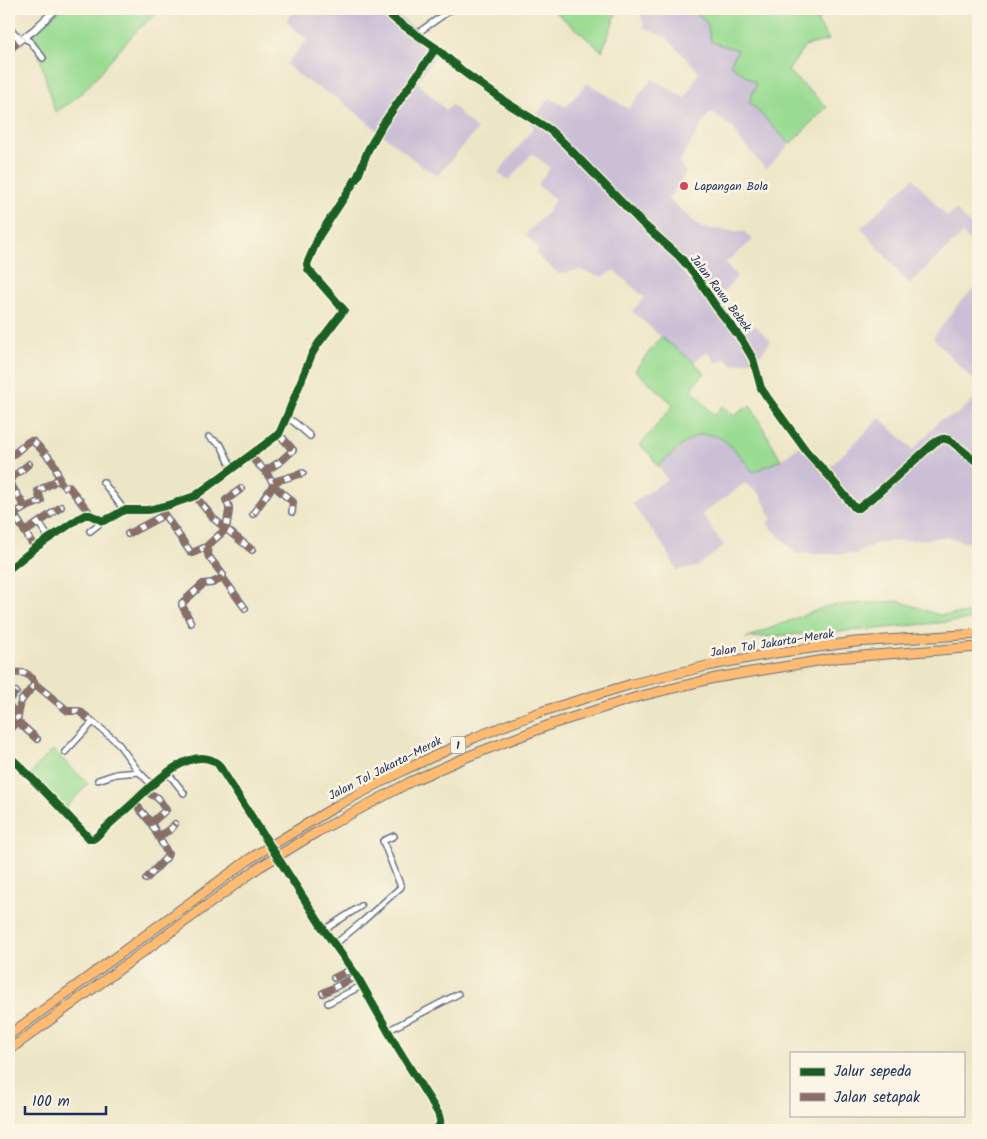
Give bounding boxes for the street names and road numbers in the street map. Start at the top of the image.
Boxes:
street label: Jalan Rawa Bebek [685,251,756,336]
street label: Jalan Tol Jakarta–Merak [709,624,836,663]
street label: Jalan Tol Jakarta–Merak [325,731,445,805]
road number: 1 [450,736,466,754]

